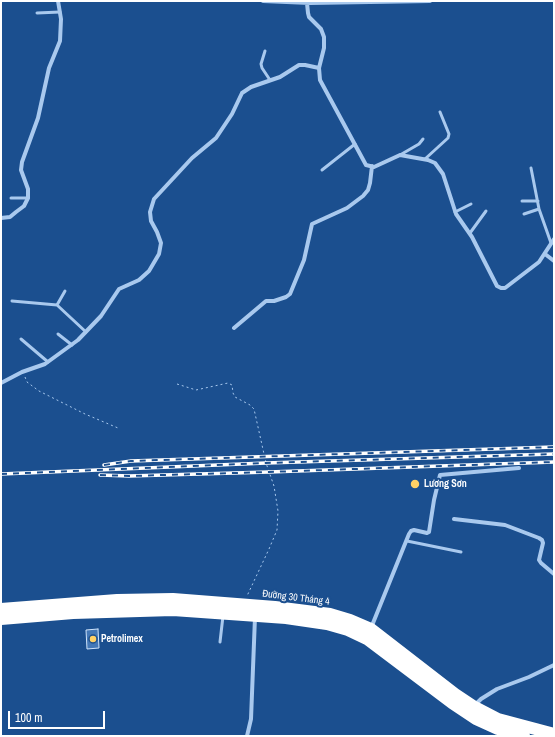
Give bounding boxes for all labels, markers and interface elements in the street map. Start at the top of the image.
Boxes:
marker: Lương Sơn [409,478,421,490]
place label: Lương Sơn [424,478,467,490]
street label: Đường 30 Tháng 4 [262,588,330,608]
place label: Petrolimex [101,633,143,645]
marker: Petrolimex [88,634,98,644]
scale bar [10,703,107,729]
text: 100 m [15,710,42,726]

